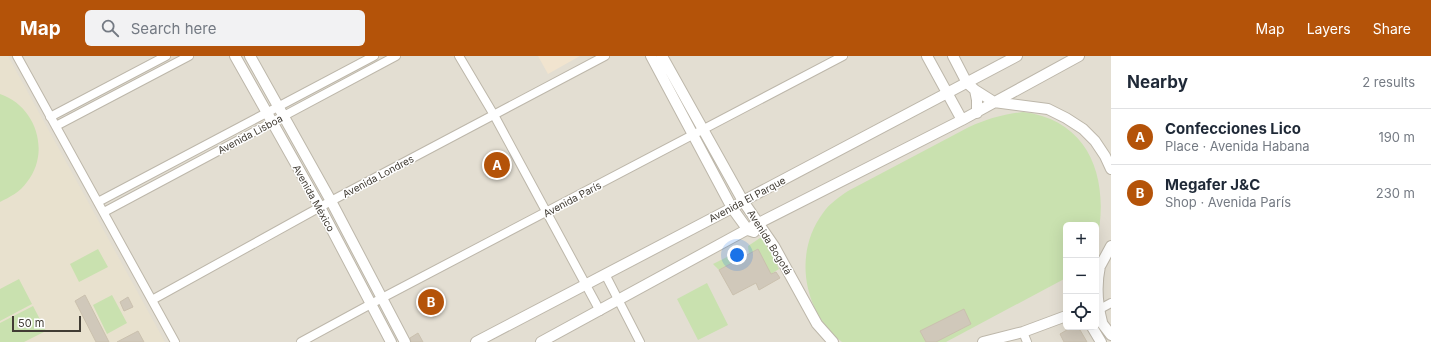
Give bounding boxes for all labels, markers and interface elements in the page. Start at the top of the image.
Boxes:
search box [85,10,365,46]
text: Map [20,17,61,40]
icon: search [99,17,121,39]
text: Search here [131,19,216,38]
text: Map [1256,20,1285,37]
text: Layers [1307,20,1351,37]
text: Share [1373,20,1411,37]
text: Nearby [1127,72,1188,92]
text: 2 results [1362,74,1415,90]
street label: Avenida Lisboa [216,112,284,156]
text: Confecciones Lico [1165,119,1301,138]
text: A [1135,129,1145,145]
text: 190 m [1378,129,1415,145]
text: Place · Avenida Habana [1165,138,1310,154]
pin: A [484,150,510,180]
street label: Avenida Londres [340,152,416,200]
street label: Avenida México [291,162,337,234]
street label: Avenida El Parque [707,174,788,224]
text: Megafer J&C [1165,175,1260,194]
street label: Avenida París [541,179,603,219]
text: B [1136,185,1144,201]
text: 230 m [1376,185,1415,201]
text: Shop · Avenida París [1165,194,1291,210]
street label: Avenida Bogotá [745,207,795,277]
map controls [1063,222,1099,330]
button: + [1063,222,1099,258]
your location [727,245,747,265]
button: − [1063,258,1099,294]
pin: B [418,287,444,317]
button: locate [1063,294,1099,330]
scale bar [12,314,81,333]
text: 50 m [18,316,44,330]

